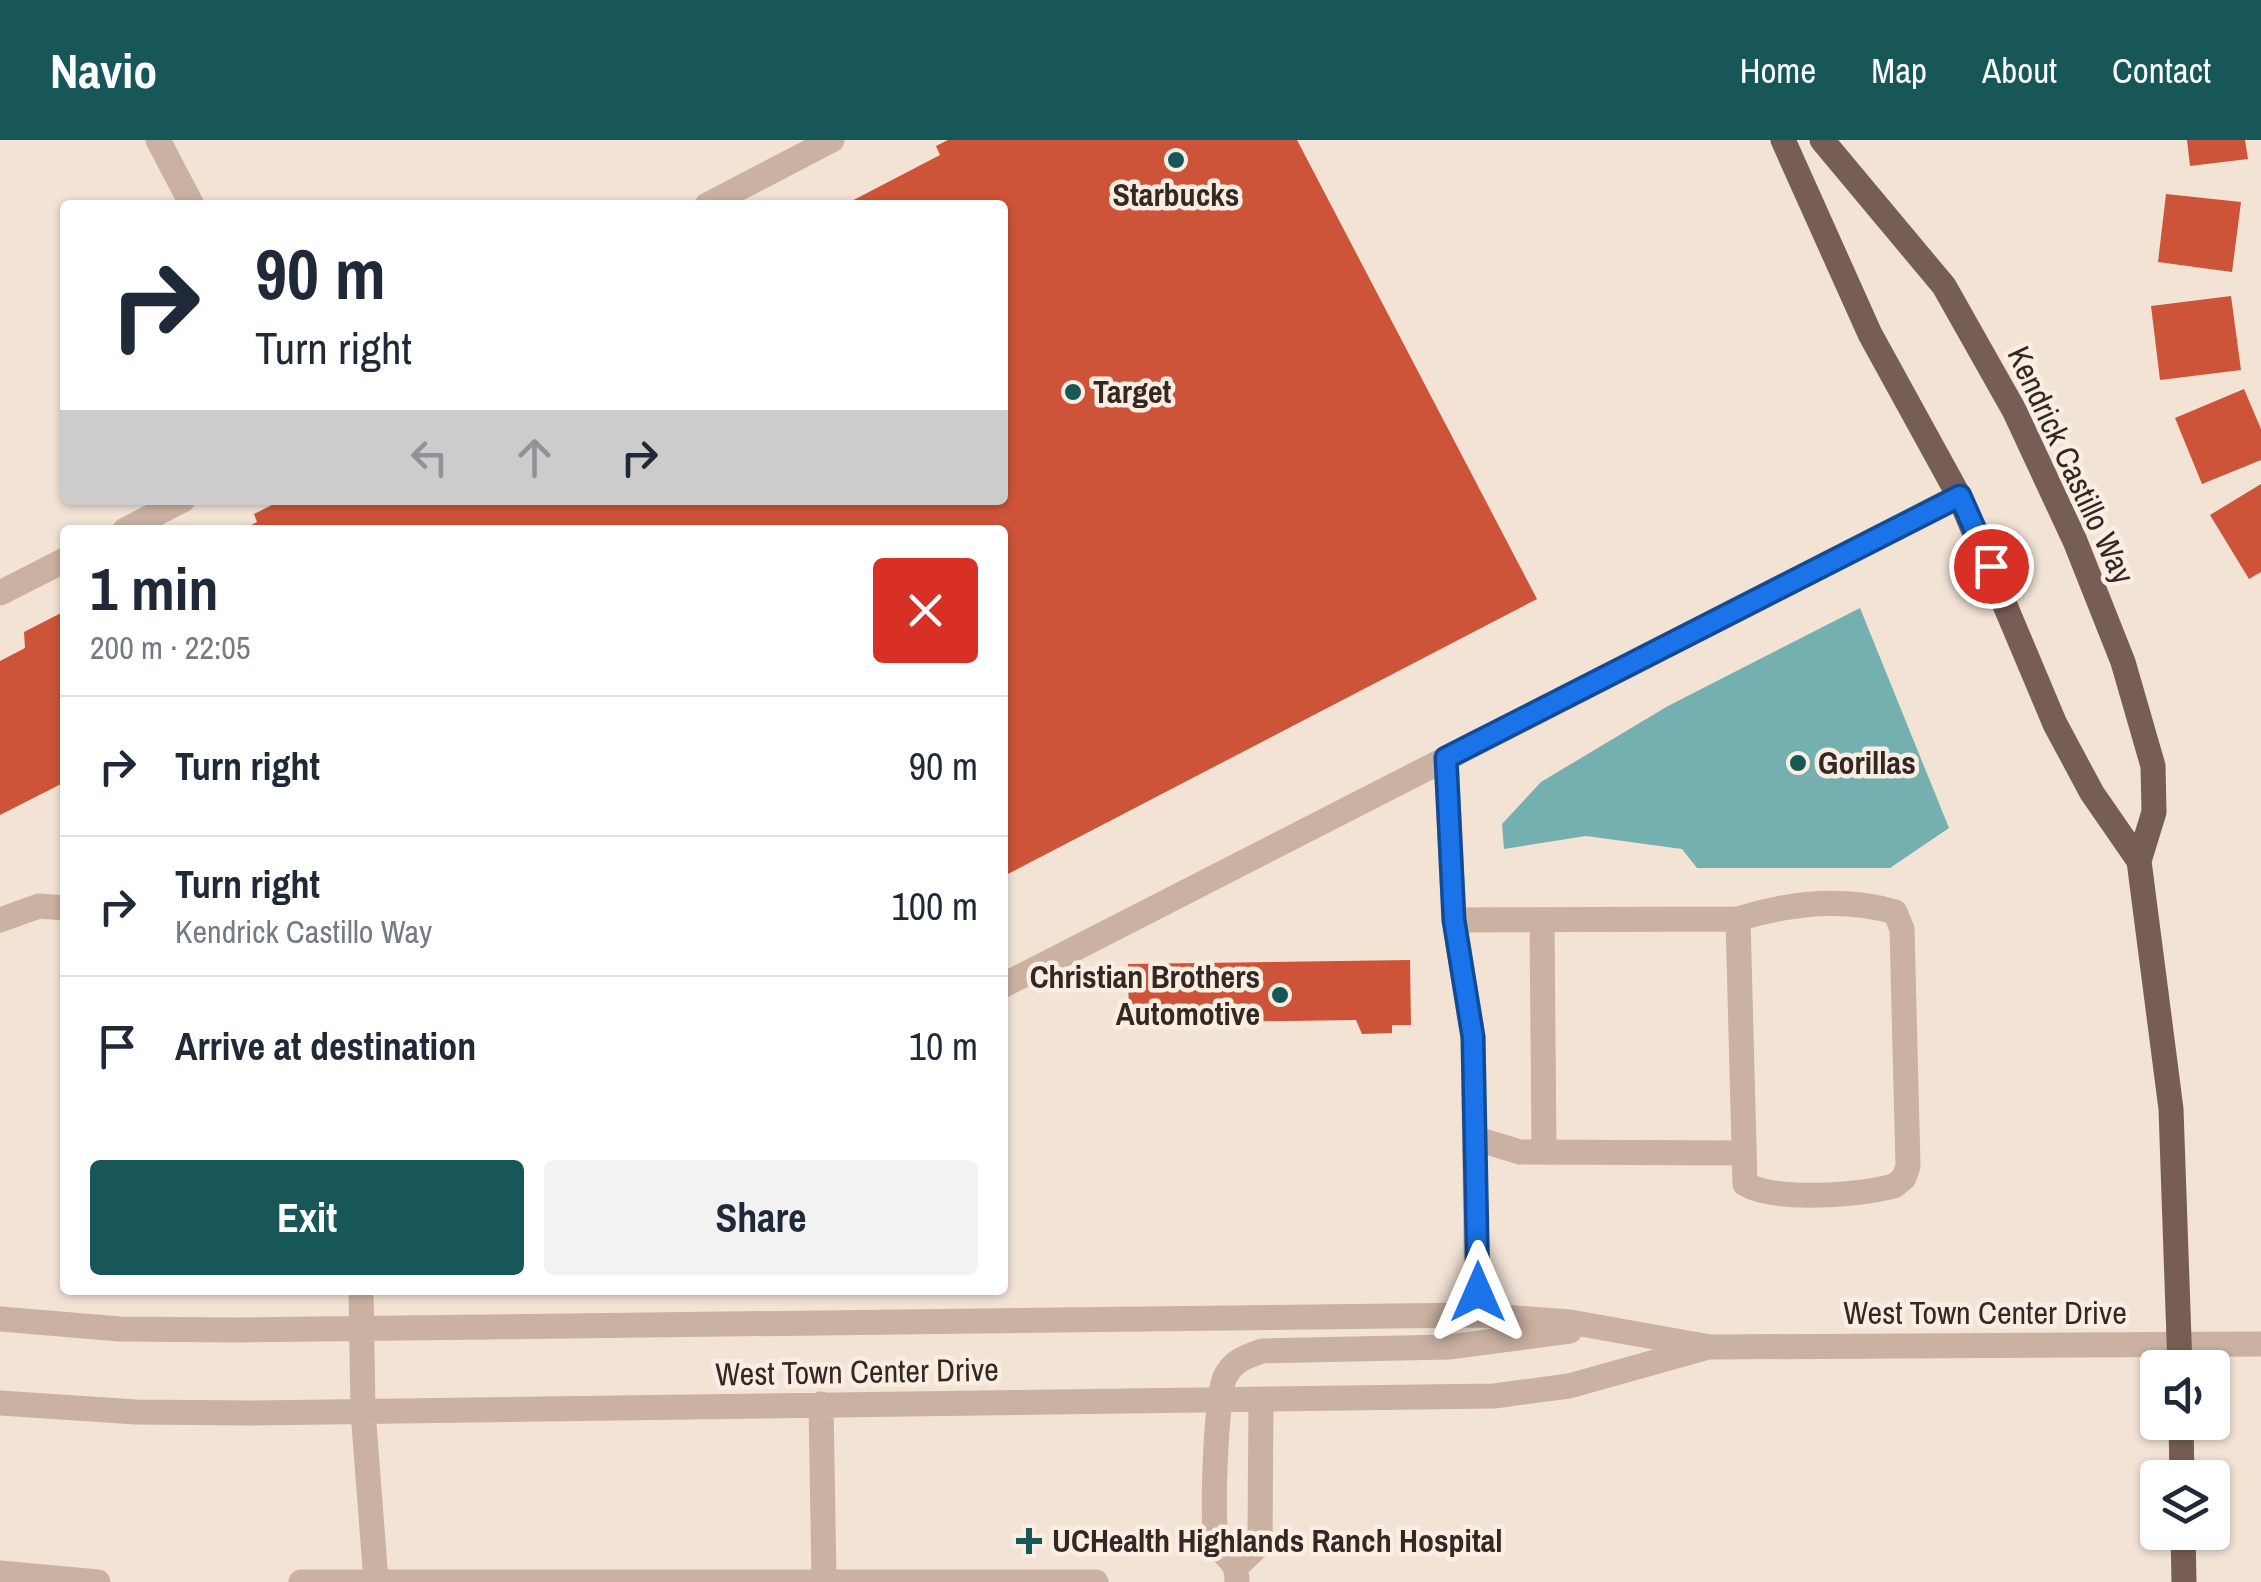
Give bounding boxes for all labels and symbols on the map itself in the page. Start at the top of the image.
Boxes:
marker: Starbucks [1165,149,1187,171]
place label: Starbucks [1113,173,1239,216]
street label: Kendrick Castillo Way [1998,339,2145,590]
place label: Target [1093,370,1172,413]
marker: Target [1062,381,1084,403]
pin [1949,524,2034,609]
place label: Gorillas [1818,741,1916,784]
marker: Gorillas [1787,752,1809,774]
place label: Christian Brothers Automotive [1030,955,1260,1035]
marker: Christian Brothers Automotive [1269,984,1291,1006]
position arrow [1426,1240,1530,1344]
street label: West Town Center Drive [1843,1291,2127,1334]
street label: West Town Center Drive [715,1348,999,1395]
place label: UCHealth Highlands Ranch Hospital [1052,1519,1503,1562]
marker: UCHealth Highlands Ranch Hospital [1016,1528,1042,1554]

